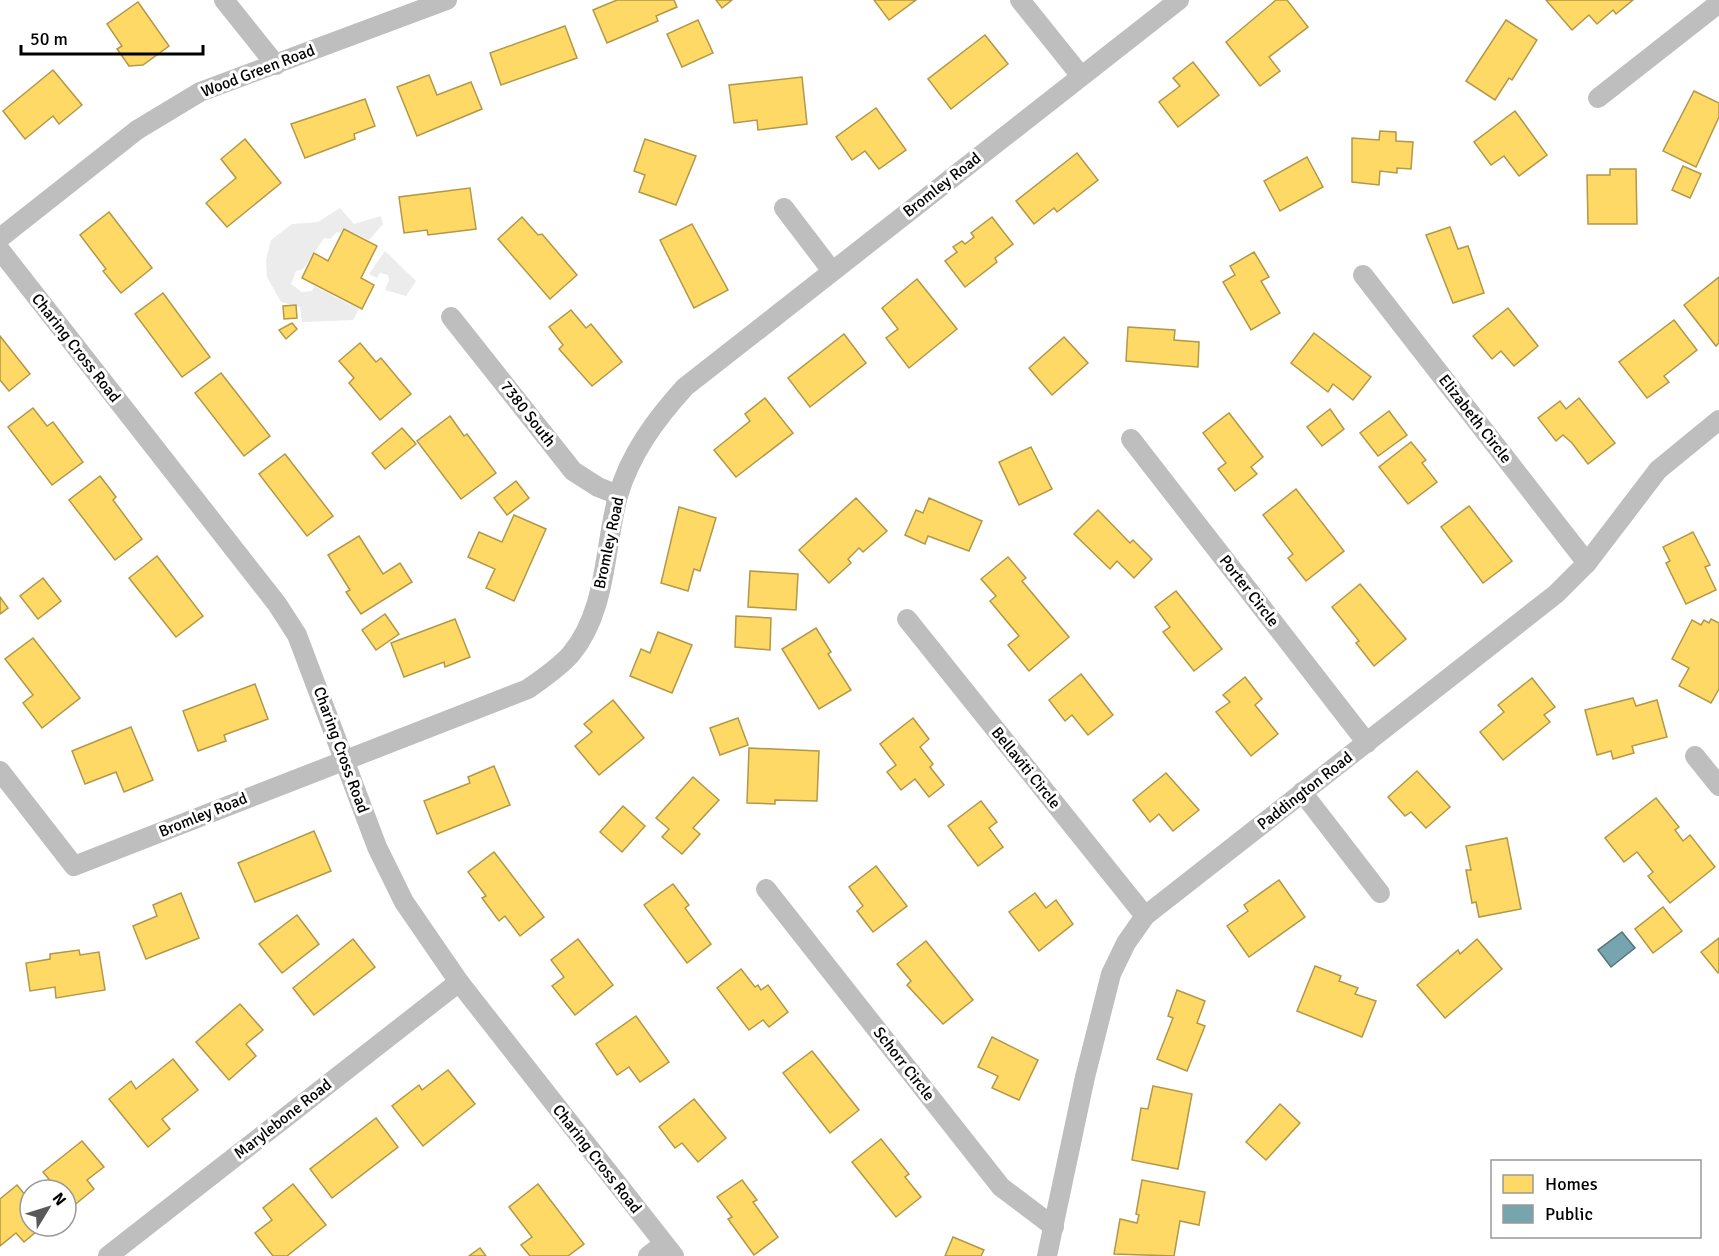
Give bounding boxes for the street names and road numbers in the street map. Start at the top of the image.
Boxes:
street label: Wood Green Road [198,40,318,102]
street label: Bromley Road [899,148,985,222]
street label: Charing Cross Road [27,289,125,407]
street label: Elizabeth Circle [1434,371,1516,467]
street label: 7380 South [496,377,560,451]
street label: Bromley Road [589,495,629,591]
street label: Porter Circle [1215,551,1283,631]
street label: Charing Cross Road [309,684,373,816]
street label: Bellaviti Circle [987,723,1065,813]
street label: Paddington Road [1253,748,1357,834]
street label: Bromley Road [156,788,250,842]
street label: Schorr Circle [869,1023,939,1105]
street label: Marylebone Road [230,1075,336,1163]
street label: Charing Cross Road [548,1100,646,1218]

